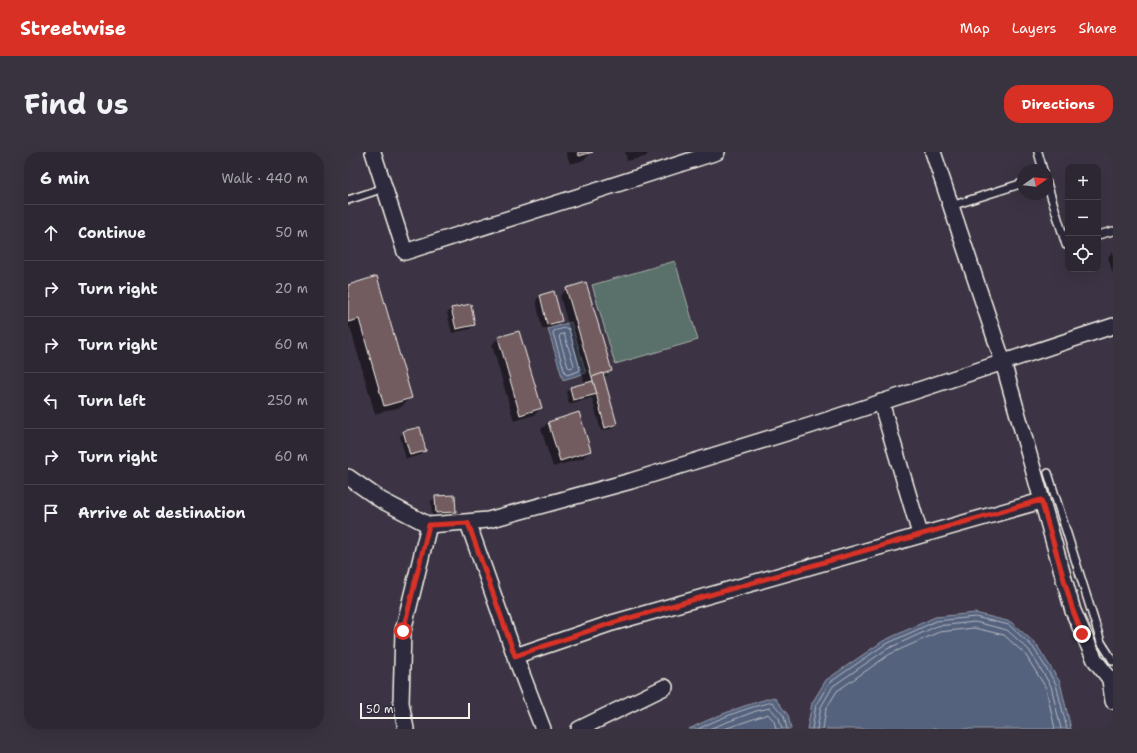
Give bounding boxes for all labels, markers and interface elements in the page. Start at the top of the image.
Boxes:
text: Streetwise [20,16,126,41]
text: Map [960,19,990,37]
text: Layers [1012,19,1056,37]
text: Share [1078,19,1117,37]
text: Find us [24,85,129,123]
button: Directions [1004,85,1113,123]
north arrow [1017,164,1053,200]
map controls [1065,164,1101,272]
button: + [1065,164,1101,200]
text: 6 min [40,167,90,189]
text: Walk · 440 m [222,170,308,187]
button: − [1065,200,1101,236]
icon: ahead [40,222,62,244]
text: Continue [78,223,146,243]
text: 50 m [275,224,308,241]
button: locate [1065,236,1101,272]
icon: right [40,278,62,300]
text: Turn right [78,279,158,299]
text: 20 m [275,280,308,297]
icon: right [40,334,62,356]
text: Turn right [78,335,158,355]
text: 60 m [275,336,308,353]
icon: left [40,390,62,412]
text: Turn left [78,391,146,411]
text: 250 m [267,392,308,409]
icon: right [40,446,62,468]
text: Turn right [78,447,158,467]
text: 60 m [275,448,308,465]
icon: arrive [40,502,62,524]
text: Arrive at destination [78,503,246,523]
route start [394,622,412,640]
route end [1073,625,1091,643]
scale bar [360,701,470,720]
text: 50 m [366,702,394,717]

